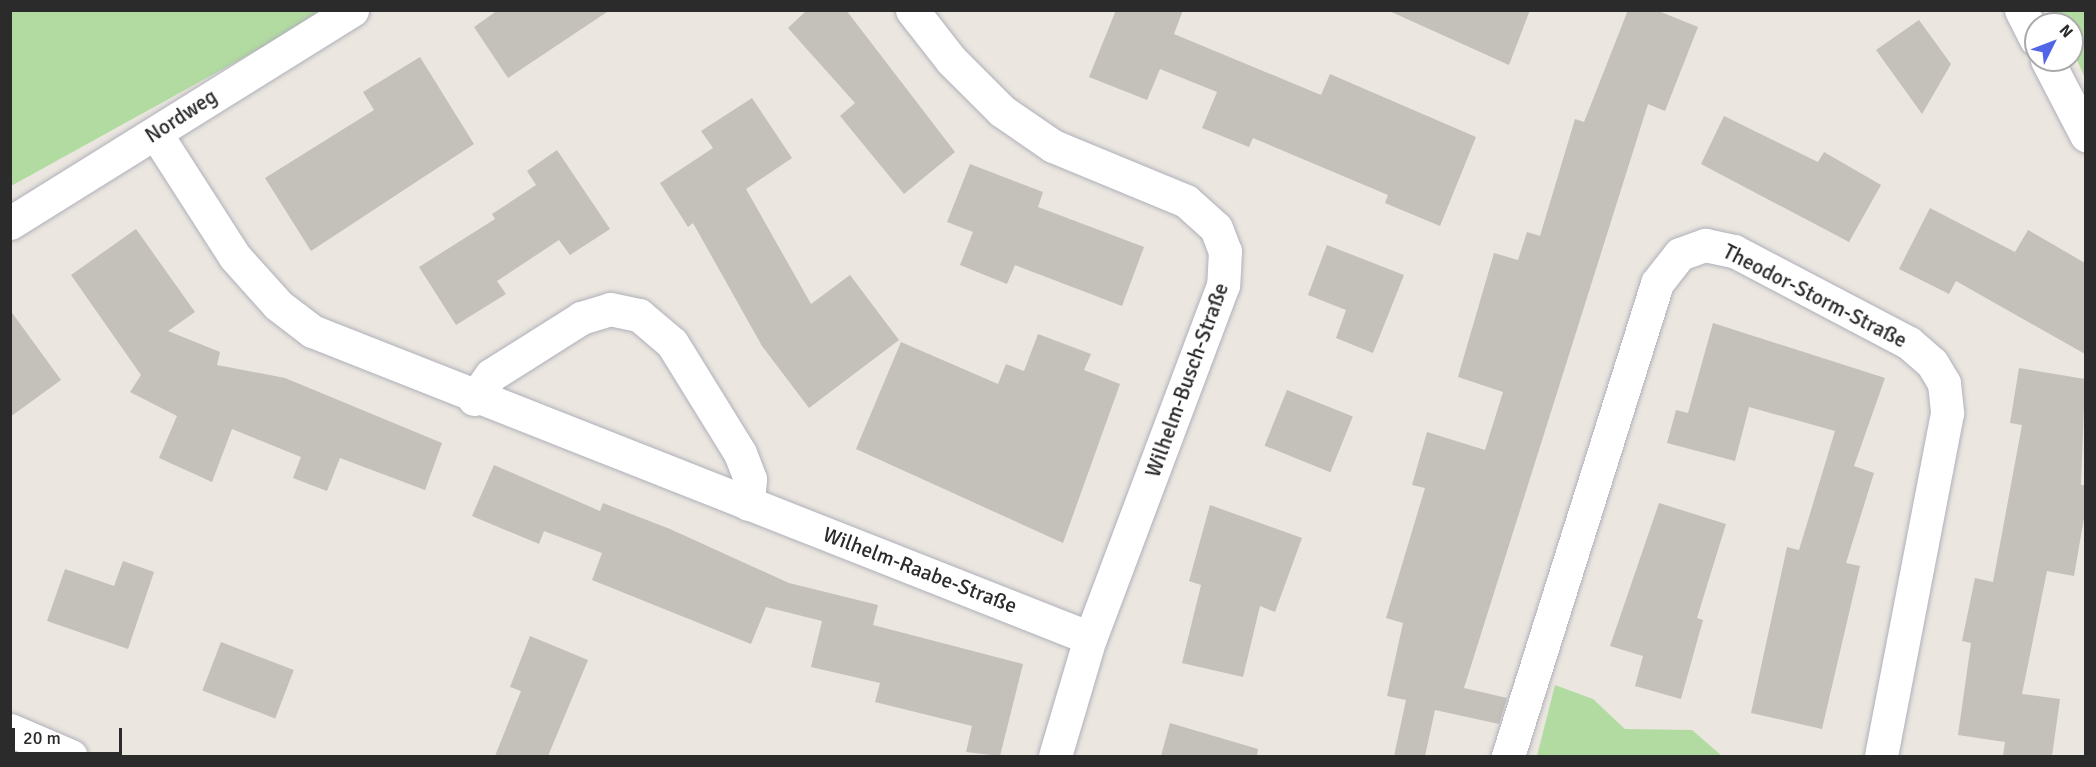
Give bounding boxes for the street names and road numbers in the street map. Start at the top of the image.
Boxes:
street label: Nordweg [140,84,222,148]
street label: Theodor-Storm-Straße [1719,239,1911,353]
street label: Wilhelm-Busch-Straße [1140,279,1234,481]
street label: Wilhelm-Raabe-Straße [820,521,1020,619]

